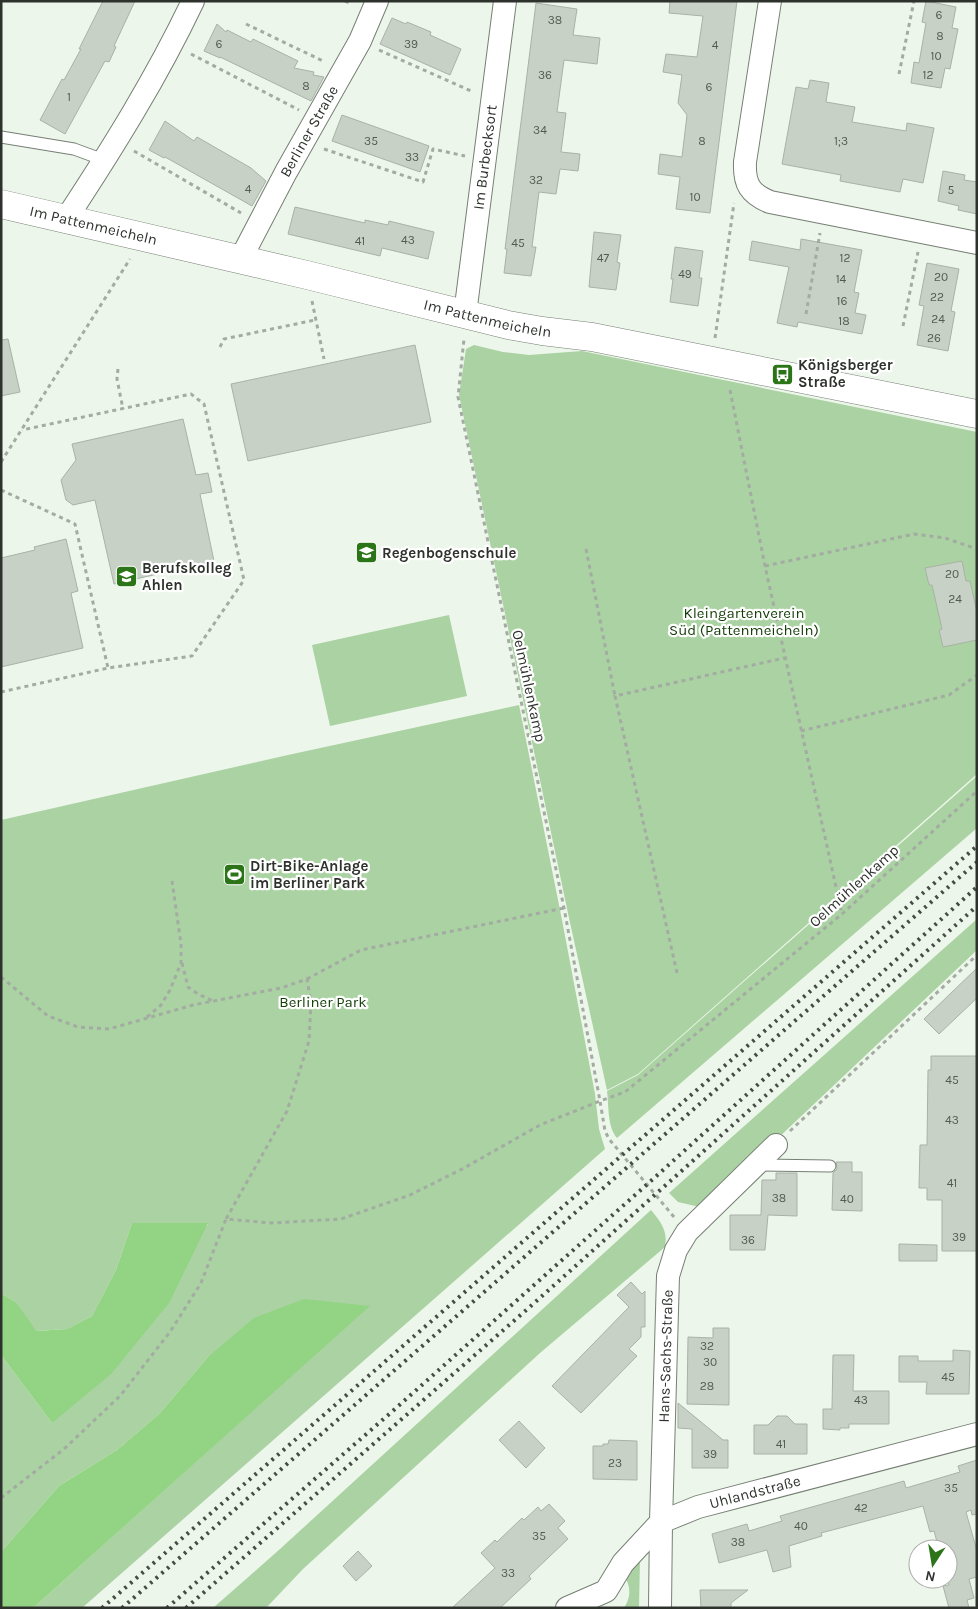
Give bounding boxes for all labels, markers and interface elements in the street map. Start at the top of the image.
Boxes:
house number: 6 [936,8,943,22]
house number: 38 [548,13,562,27]
house number: 8 [936,29,944,43]
house number: 6 [216,37,223,51]
house number: 39 [404,37,418,51]
house number: 4 [712,38,719,52]
house number: 10 [930,49,942,63]
house number: 36 [538,68,552,82]
house number: 12 [923,68,934,82]
house number: 8 [302,79,310,93]
house number: 6 [706,80,713,94]
street label: Berliner Straße [276,82,342,180]
house number: 1 [67,90,71,104]
street label: Im Burbecksort [469,103,501,211]
house number: 34 [533,123,547,137]
house number: 35 [364,134,378,148]
house number: 8 [698,134,706,148]
house number: 1;3 [834,134,848,148]
house number: 33 [405,150,419,164]
house number: 32 [529,173,543,187]
house number: 4 [245,182,252,196]
house number: 5 [948,183,955,197]
house number: 10 [689,190,701,204]
street label: Im Pattenmeicheln [28,202,159,249]
house number: 43 [401,233,415,247]
house number: 41 [355,234,365,248]
house number: 45 [511,236,525,250]
house number: 47 [597,251,610,265]
house number: 12 [840,251,851,265]
house number: 49 [678,267,692,281]
house number: 20 [934,270,948,284]
house number: 14 [836,272,847,286]
house number: 22 [930,290,944,304]
house number: 16 [837,294,848,308]
street label: Im Pattenmeicheln [422,295,552,341]
house number: 24 [931,312,945,326]
house number: 18 [838,314,850,328]
house number: 26 [927,331,941,345]
place label: Königsberger Straße [798,356,893,391]
bus stop icon: Königsberger Straße [770,362,794,386]
school or university icon: Regenbogenschule [354,541,378,565]
place label: Regenbogenschule [382,544,517,562]
place label: Berufskolleg Ahlen [142,559,232,594]
school or university icon: Berufskolleg Ahlen [114,565,138,589]
house number: 20 [945,567,959,581]
house number: 24 [948,592,962,606]
park label: Kleingartenverein Süd (Pattenmeicheln) [669,604,819,639]
street label: Oelmühlenkamp [508,628,550,744]
street label: Oelmühlenkamp [806,841,902,931]
place label: Dirt-Bike-Anlage im Berliner Park [250,857,368,892]
sports icon: Dirt-Bike-Anlage im Berliner Park [222,863,246,887]
park label: Berliner Park [279,993,367,1011]
house number: 45 [945,1073,959,1087]
house number: 43 [945,1113,959,1127]
house number: 41 [947,1176,957,1190]
house number: 38 [772,1191,786,1205]
house number: 40 [840,1192,854,1206]
house number: 39 [952,1230,966,1244]
house number: 36 [741,1233,755,1247]
street label: Hans-Sachs-Straße [655,1289,677,1423]
house number: 32 [700,1339,714,1353]
house number: 30 [703,1355,717,1369]
house number: 45 [941,1370,955,1384]
house number: 28 [700,1379,714,1393]
house number: 43 [854,1393,868,1407]
house number: 41 [776,1437,786,1451]
house number: 39 [703,1447,717,1461]
house number: 23 [608,1456,622,1470]
street label: Uhlandstraße [707,1472,802,1513]
house number: 35 [944,1481,958,1495]
house number: 42 [854,1501,868,1515]
house number: 40 [794,1519,808,1533]
house number: 35 [532,1529,546,1543]
house number: 38 [731,1535,745,1549]
north arrow [908,1539,958,1589]
house number: 33 [501,1566,515,1580]
text: N [924,1567,937,1586]

